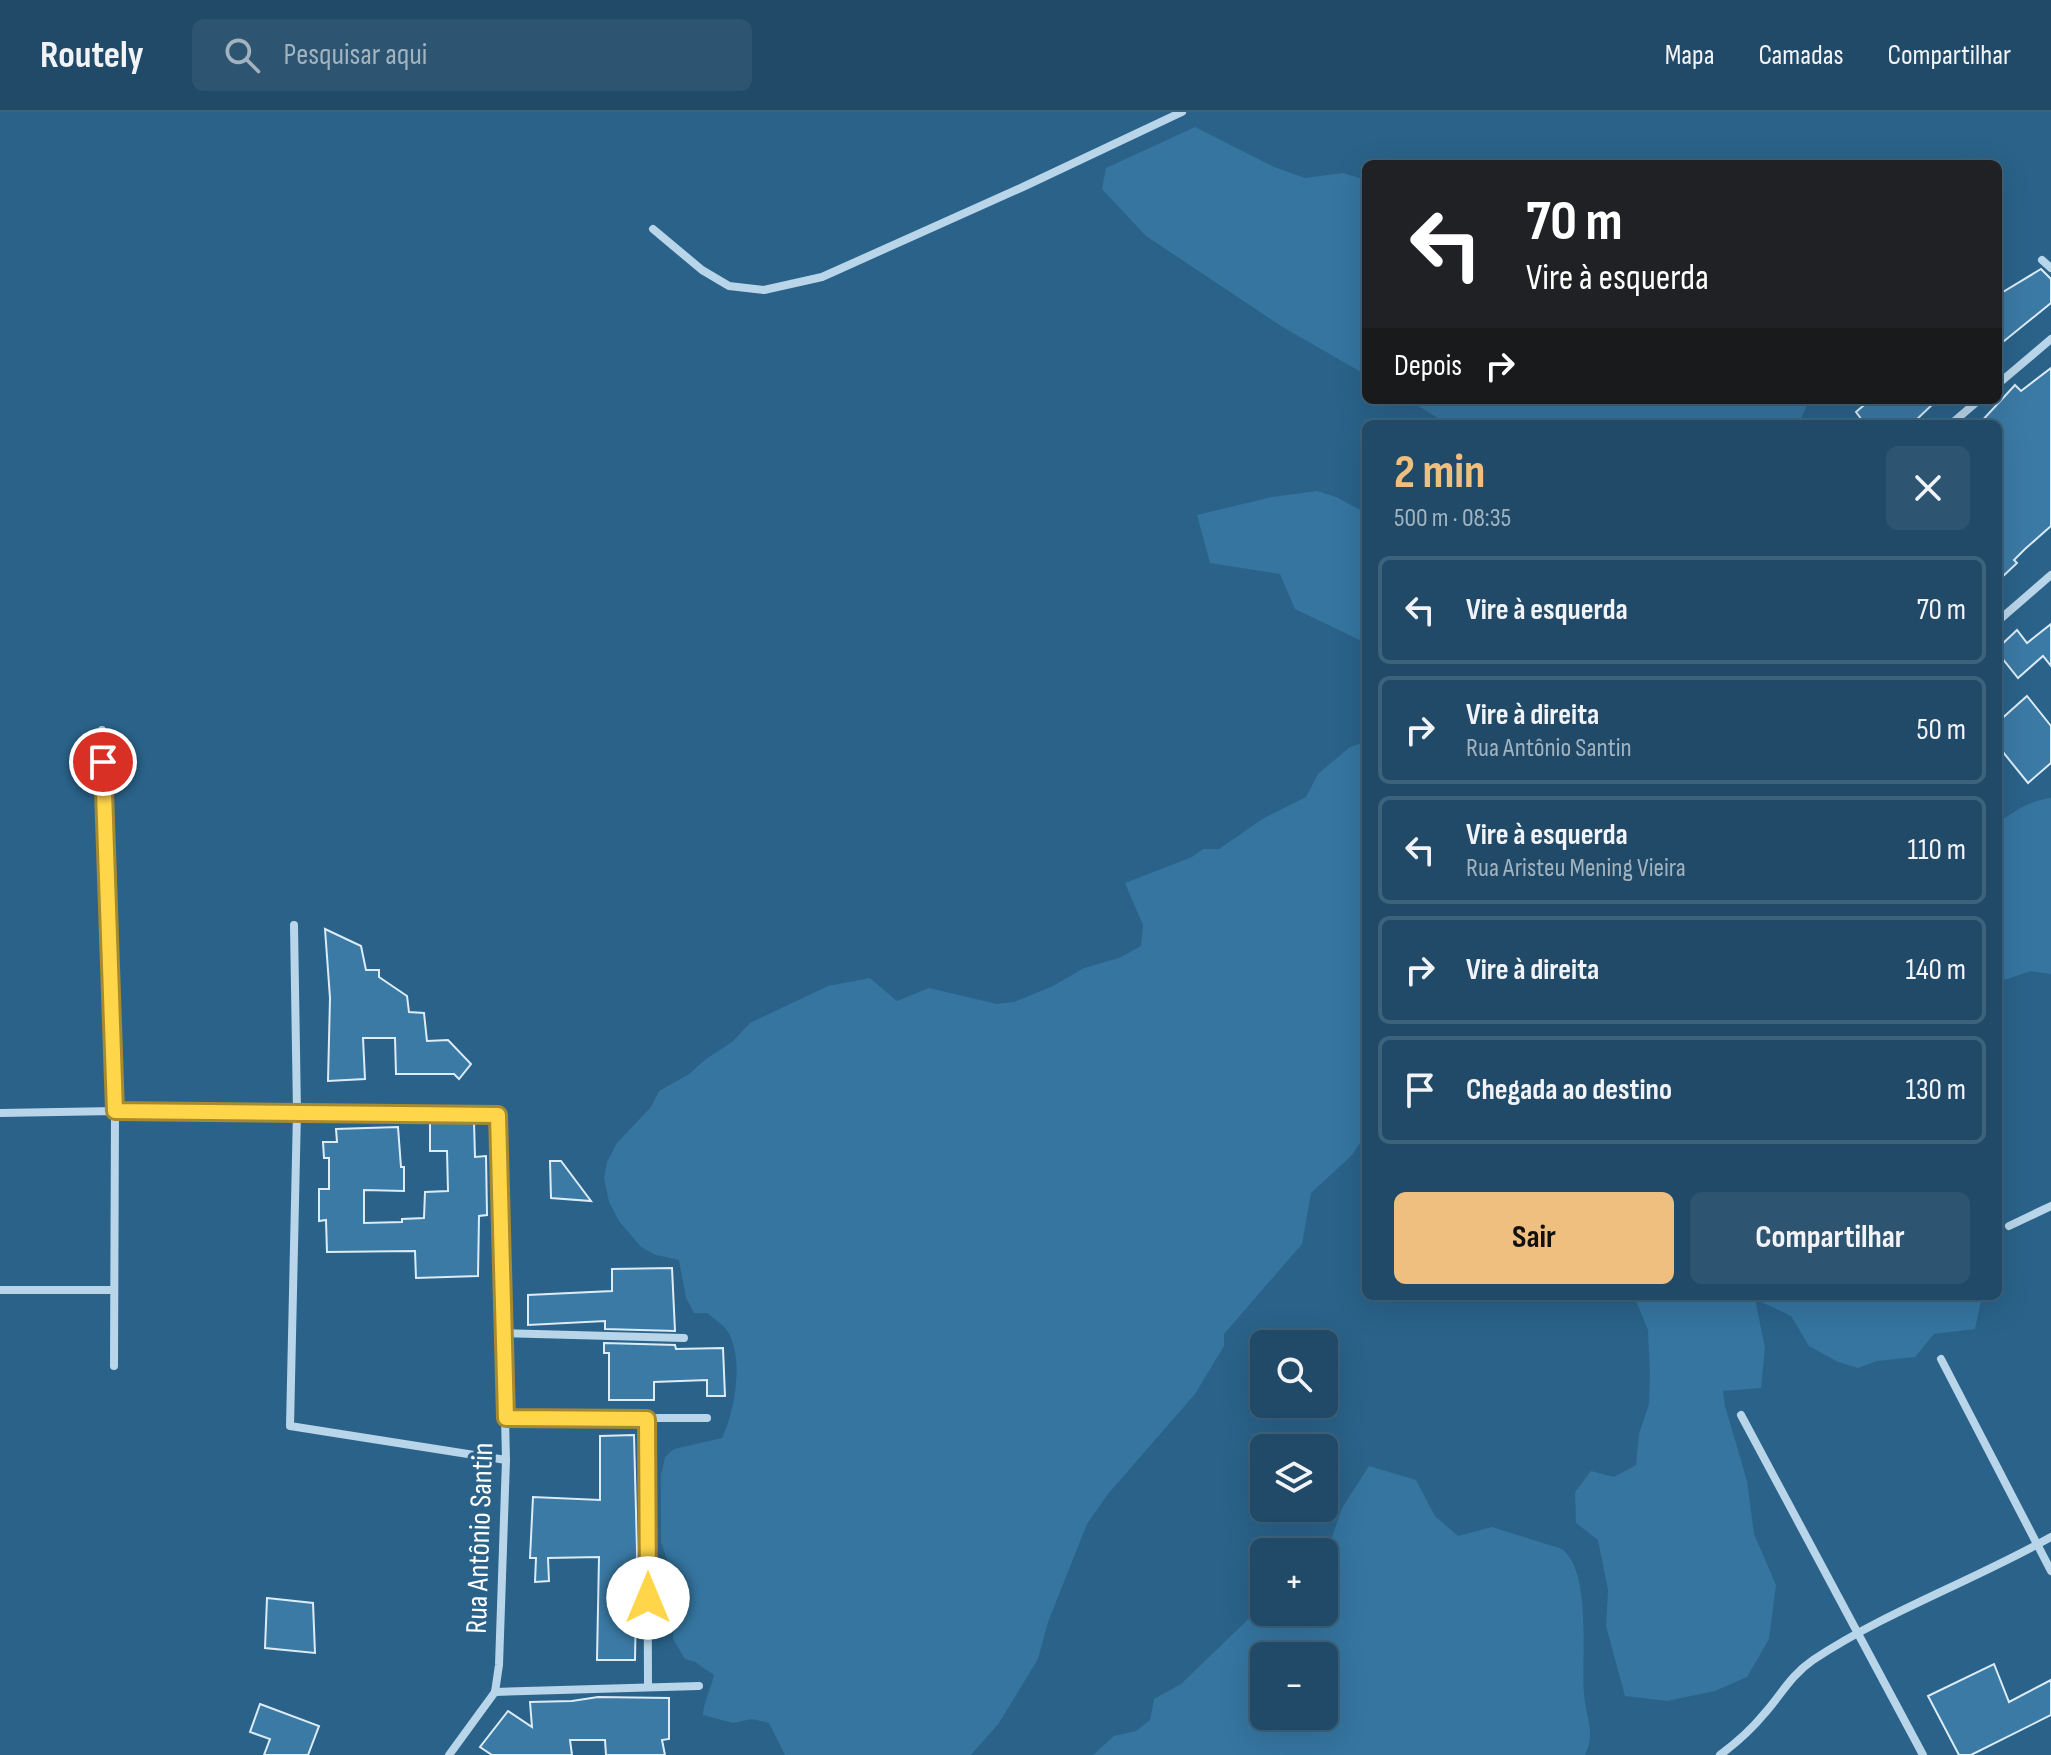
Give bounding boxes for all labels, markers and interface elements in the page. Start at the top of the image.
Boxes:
search box [192,19,752,91]
text: Routely [40,33,144,78]
icon: search [220,33,264,77]
text: Pesquisar aqui [284,37,427,73]
text: Mapa [1665,39,1714,72]
text: Camadas [1758,39,1844,72]
text: Compartilhar [1888,39,2011,72]
text: 70 m [1526,189,1623,256]
icon: left [1394,192,1498,296]
text: Vire à esquerda [1526,257,1709,300]
icon: right [1478,344,1522,388]
text: Depois [1394,348,1462,384]
text: 2 min [1394,444,1485,501]
button: close [1886,446,1970,530]
text: 500 m · 08:35 [1394,503,1511,534]
icon: left [1398,588,1442,632]
text: Vire à esquerda [1466,592,1628,628]
text: 70 m [1917,592,1966,628]
text: Vire à direita [1466,697,1599,733]
icon: right [1398,708,1442,752]
text: 50 m [1917,712,1966,748]
pin [69,728,137,796]
text: Rua Antônio Santin [1466,733,1632,764]
icon: arrive [81,740,125,784]
text: Vire à esquerda [1466,817,1628,853]
icon: left [1398,828,1442,872]
text: 110 m [1908,832,1966,868]
text: Rua Aristeu Mening Vieira [1466,853,1686,884]
icon: right [1398,948,1442,992]
text: Vire à direita [1466,952,1599,988]
text: 140 m [1906,952,1966,988]
icon: arrive [1398,1068,1442,1112]
text: Chegada ao destino [1466,1072,1672,1108]
text: 130 m [1906,1072,1966,1108]
button: Sair [1394,1192,1674,1284]
button: Compartilhar [1690,1192,1970,1284]
map controls [1250,1330,1338,1730]
button: search [1250,1330,1338,1418]
button: layers [1250,1434,1338,1522]
street label: Rua Antônio Santin [459,1442,501,1634]
button: + [1250,1538,1338,1626]
position arrow [606,1556,690,1640]
button: − [1250,1642,1338,1730]

